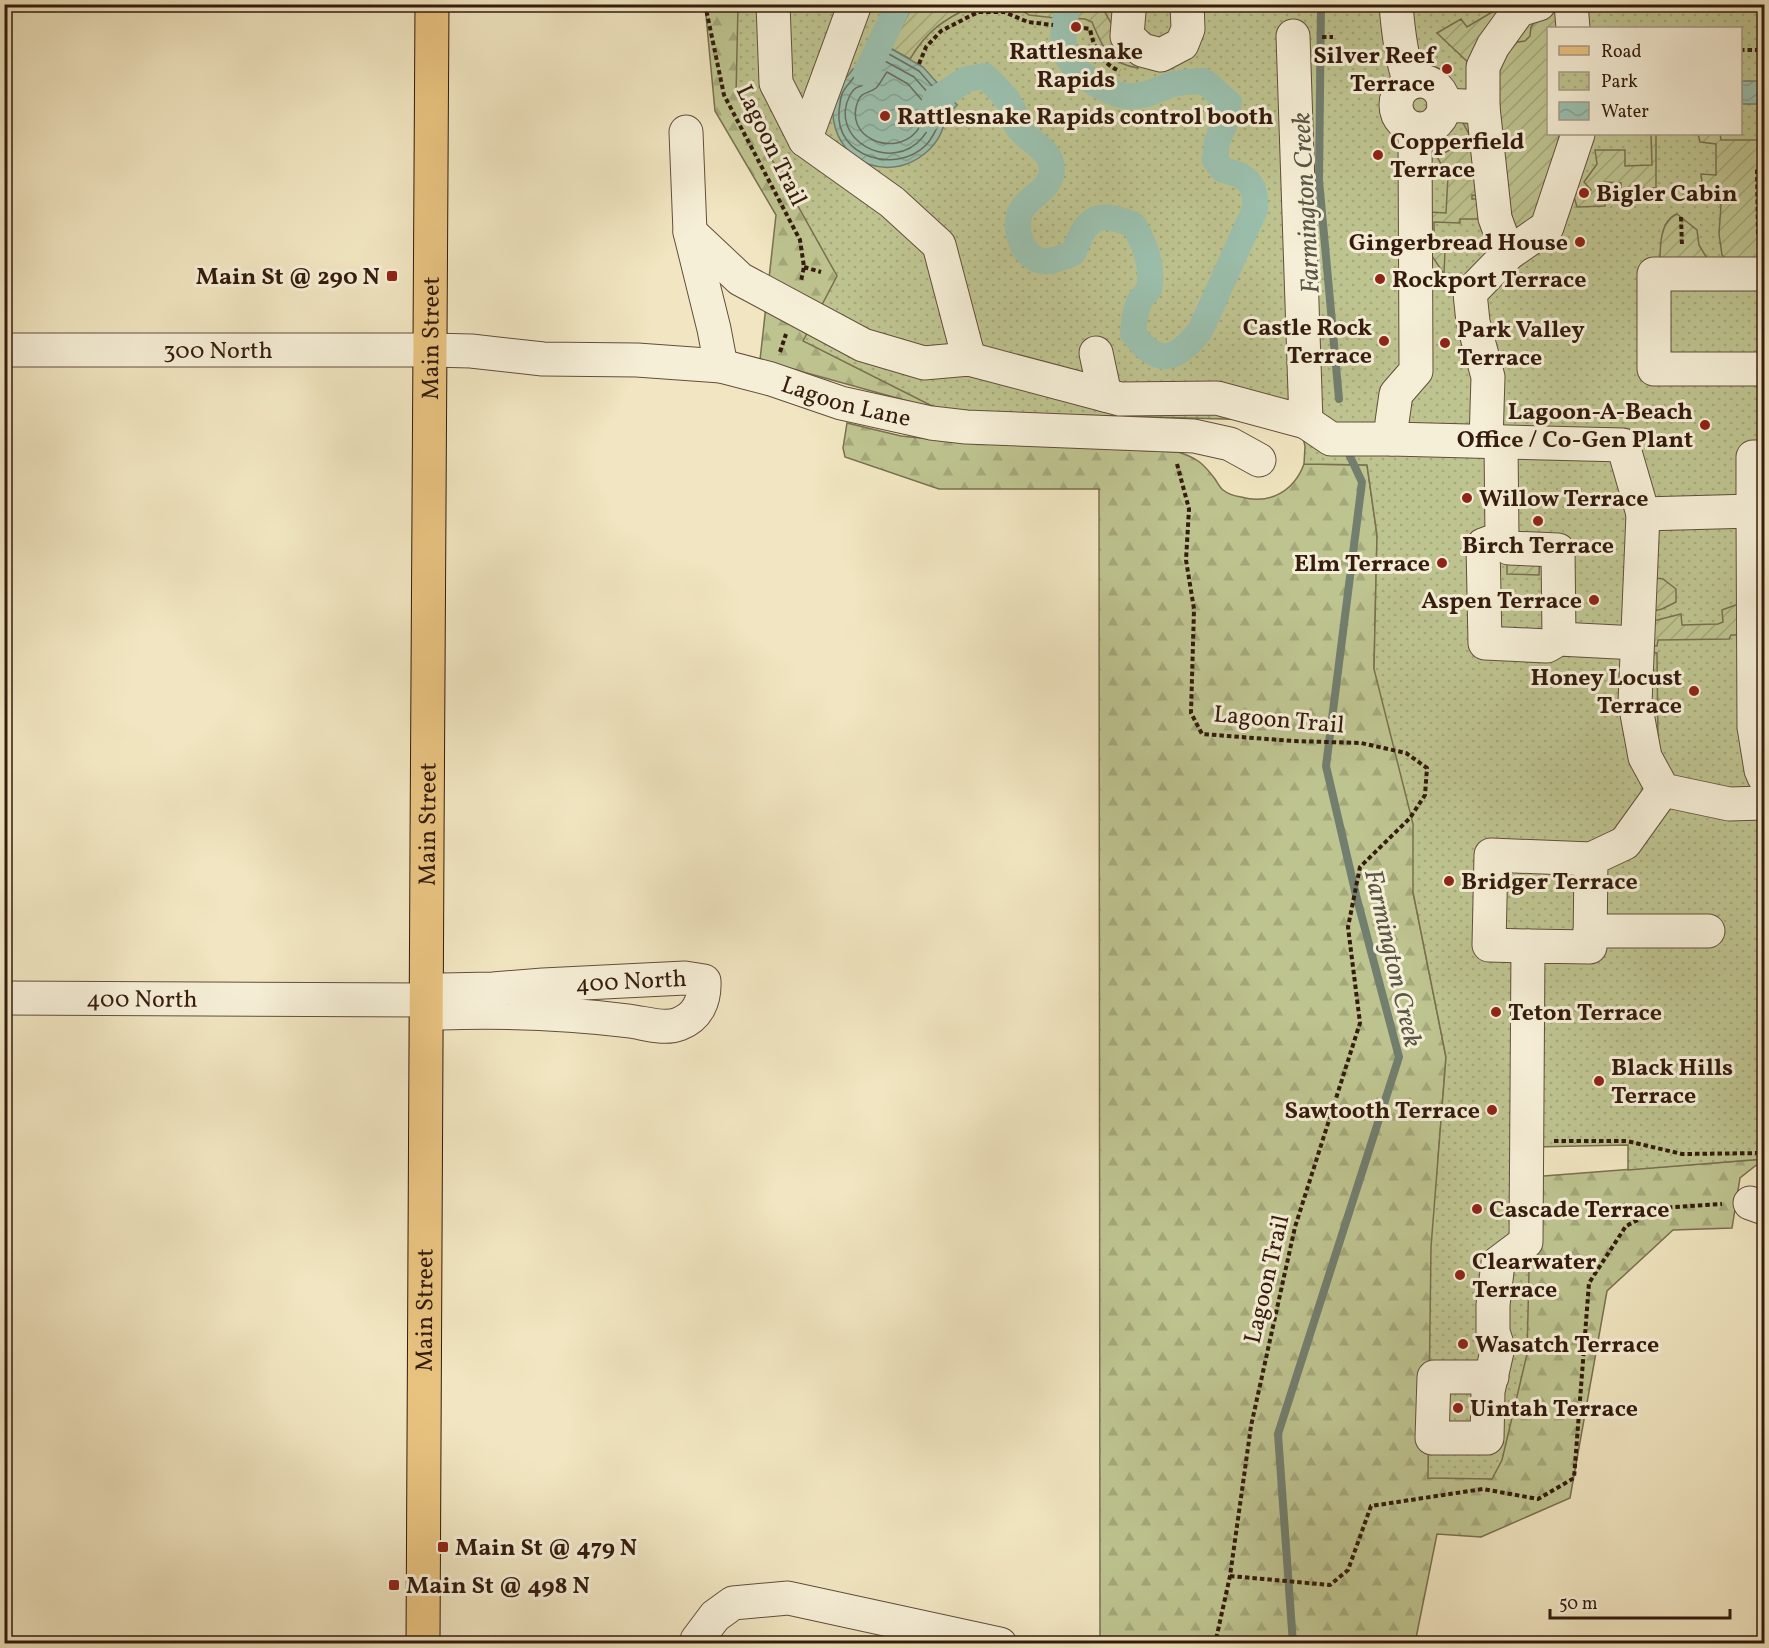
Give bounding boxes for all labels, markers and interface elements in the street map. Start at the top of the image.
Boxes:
marker: Rattlesnake Rapids [1069,20,1083,34]
legend [1547,27,1742,135]
place label: Rattlesnake Rapids [1009,36,1143,98]
place label: Silver Reef Terrace [1313,40,1438,102]
text: Road [1601,40,1642,65]
marker: Silver Reef Terrace [1440,62,1454,76]
text: Park [1601,70,1638,95]
street label: Lagoon Trail [726,80,814,212]
text: Water [1601,100,1649,125]
place label: Rattlesnake Rapids control booth [897,101,1274,135]
marker: Rattlesnake Rapids control booth [878,109,892,123]
water label: Farmington Creek [1284,111,1330,295]
place label: Copperfield Terrace [1390,126,1525,188]
marker: Copperfield Terrace [1371,148,1385,162]
place label: Bigler Cabin [1596,178,1738,212]
marker: Bigler Cabin [1577,186,1591,200]
place label: Gingerbread House [1349,227,1568,261]
marker: Gingerbread House [1573,235,1587,249]
place label: Main St @ 290 N [196,261,380,295]
place label: Rockport Terrace [1392,264,1586,298]
marker: Main St @ 290 N [385,269,399,283]
marker: Rockport Terrace [1373,272,1387,286]
street label: Main Street [415,276,450,400]
place label: Castle Rock Terrace [1243,312,1372,374]
place label: Park Valley Terrace [1457,314,1585,376]
marker: Castle Rock Terrace [1377,334,1391,348]
street label: 300 North [163,335,273,369]
marker: Park Valley Terrace [1438,336,1452,350]
street label: Lagoon Lane [776,369,914,437]
place label: Lagoon-A-Beach Office / Co-Gen Plant [1457,396,1693,458]
marker: Lagoon-A-Beach Office / Co-Gen Plant [1698,418,1712,432]
place label: Willow Terrace [1479,483,1649,517]
marker: Willow Terrace [1460,491,1474,505]
marker: Birch Terrace [1531,514,1545,528]
place label: Birch Terrace [1462,530,1614,564]
place label: Elm Terrace [1294,548,1430,582]
marker: Elm Terrace [1435,556,1449,570]
place label: Aspen Terrace [1421,585,1582,619]
marker: Aspen Terrace [1587,593,1601,607]
place label: Honey Locust Terrace [1530,662,1682,724]
marker: Honey Locust Terrace [1687,684,1701,698]
street label: Lagoon Trail [1212,698,1346,744]
street label: Main Street [412,762,447,886]
water label: Farmington Creek [1354,866,1430,1051]
place label: Bridger Terrace [1461,866,1638,900]
marker: Bridger Terrace [1442,874,1456,888]
street label: 400 North [575,963,688,1002]
street label: 400 North [86,983,198,1018]
place label: Teton Terrace [1508,997,1662,1031]
marker: Teton Terrace [1489,1005,1503,1019]
place label: Black Hills Terrace [1611,1052,1733,1114]
marker: Black Hills Terrace [1592,1074,1606,1088]
place label: Sawtooth Terrace [1285,1095,1480,1129]
marker: Sawtooth Terrace [1485,1103,1499,1117]
place label: Cascade Terrace [1489,1194,1670,1228]
marker: Cascade Terrace [1470,1202,1484,1216]
street label: Lagoon Trail [1237,1212,1299,1347]
place label: Clearwater Terrace [1472,1246,1596,1308]
street label: Main Street [409,1248,443,1372]
marker: Clearwater Terrace [1453,1268,1467,1282]
place label: Wasatch Terrace [1475,1329,1659,1363]
marker: Wasatch Terrace [1456,1337,1470,1351]
place label: Uintah Terrace [1470,1393,1638,1427]
marker: Uintah Terrace [1451,1401,1465,1415]
place label: Main St @ 479 N [455,1532,637,1566]
marker: Main St @ 479 N [436,1540,450,1554]
place label: Main St @ 498 N [406,1570,590,1604]
marker: Main St @ 498 N [387,1578,401,1592]
scale bar [1550,1582,1730,1620]
text: 50 m [1559,1592,1598,1617]

